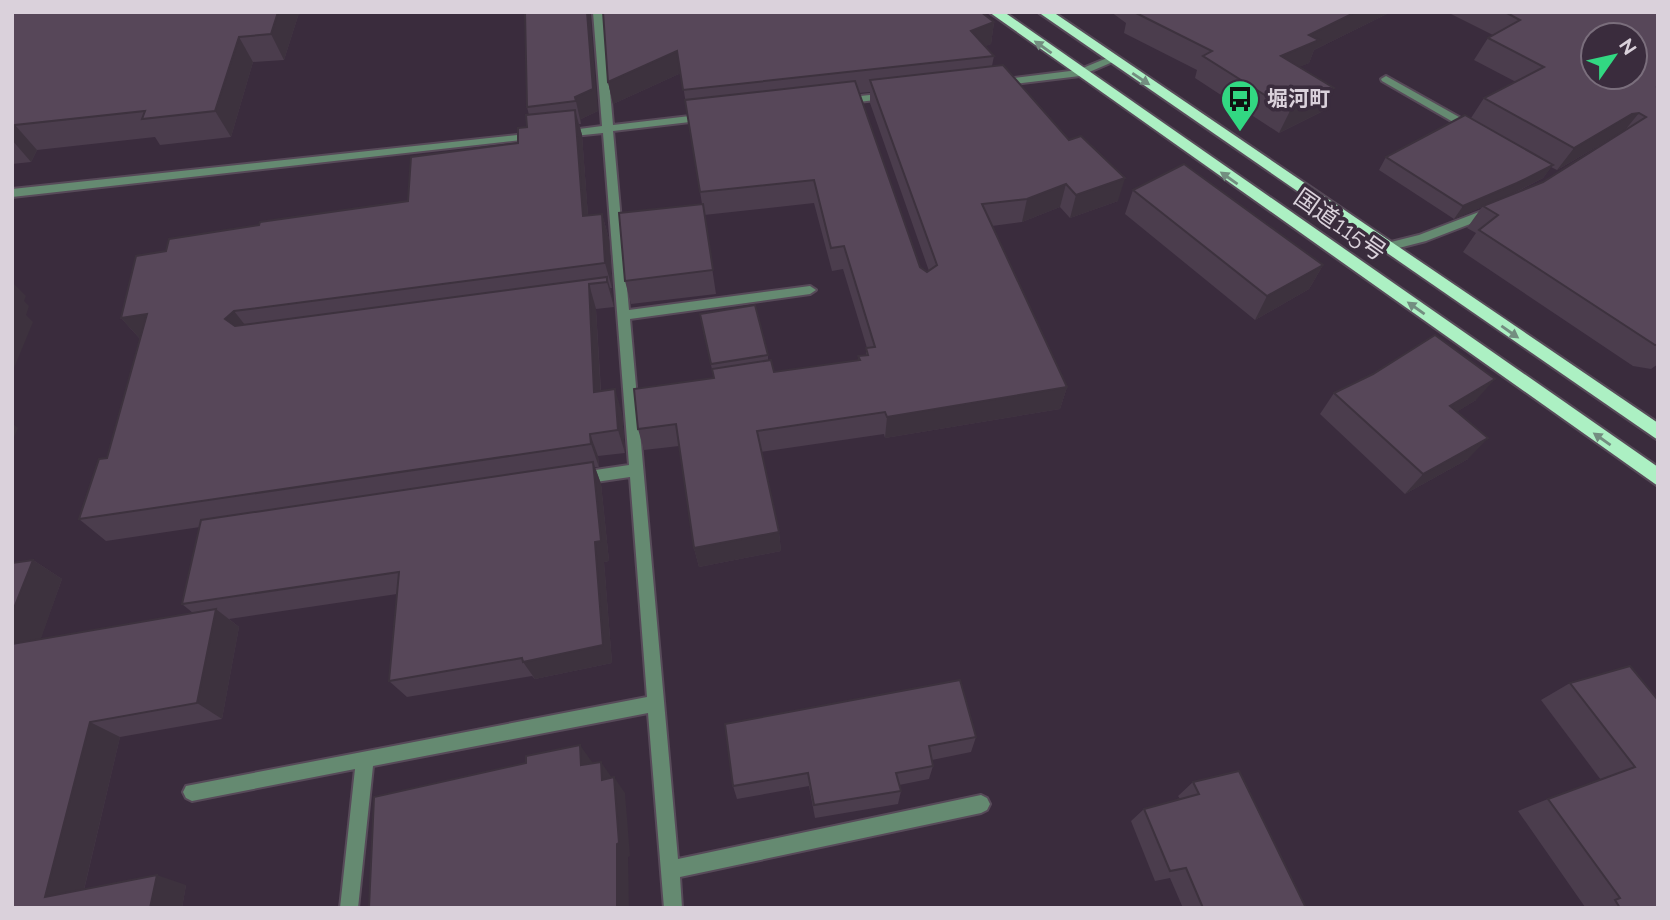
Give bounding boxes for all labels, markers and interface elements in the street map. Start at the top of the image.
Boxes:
north arrow [1579,21,1649,91]
text: N [1615,34,1641,59]
one-way arrow [1034,40,1052,54]
one-way arrow [1131,72,1151,85]
bus stop icon: 堀河町 [1219,78,1261,133]
place label: 堀河町 [1267,86,1330,111]
one-way arrow [1220,171,1238,185]
street label: 国道115号 [1289,182,1392,267]
one-way arrow [1407,301,1425,315]
one-way arrow [1501,325,1519,339]
one-way arrow [1593,432,1611,446]

